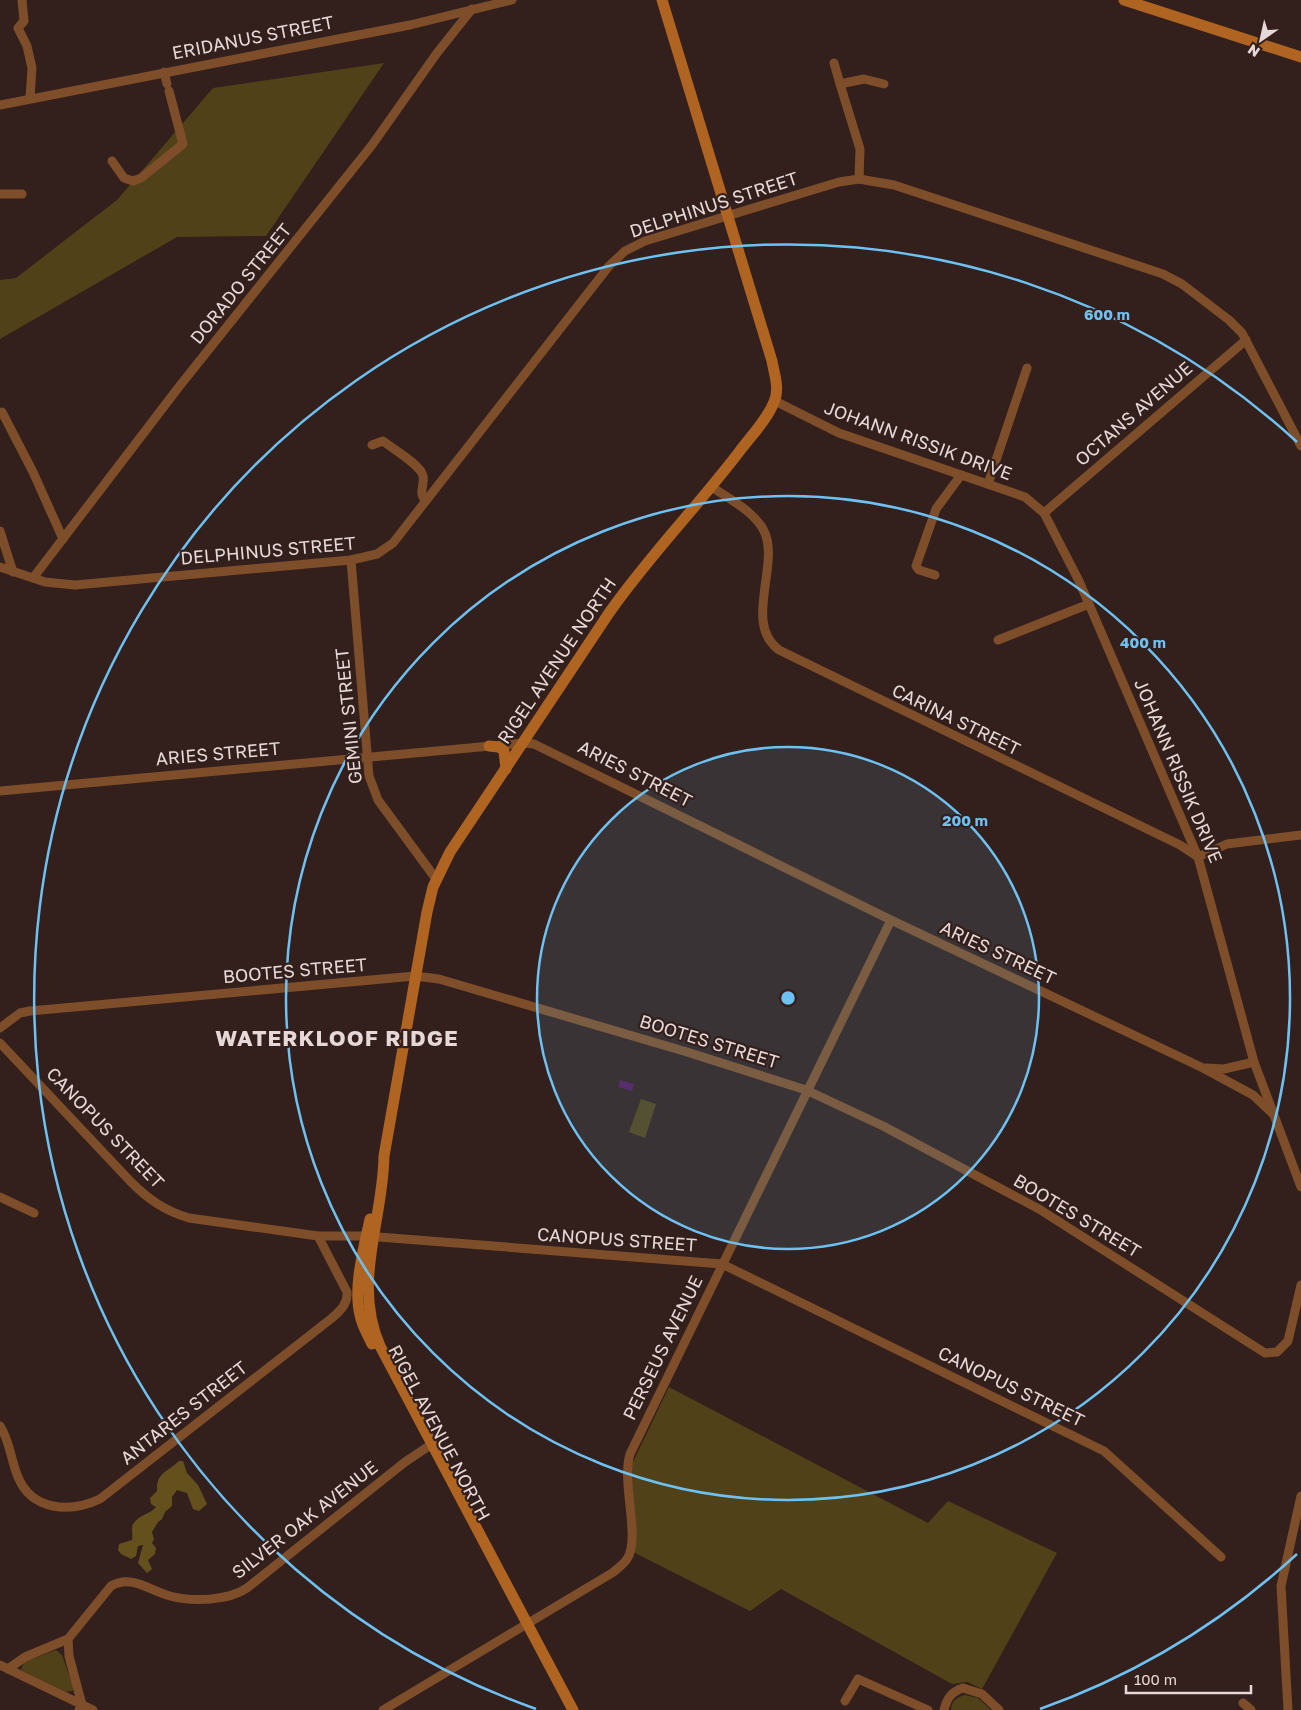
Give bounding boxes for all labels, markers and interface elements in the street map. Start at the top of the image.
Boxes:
street label: ERIDANUS STREET [170,11,335,63]
north arrow [1236,15,1286,65]
text: N [1244,41,1263,61]
street label: DELPHINUS STREET [627,166,801,242]
street label: DORADO STREET [185,219,296,348]
text: 600 m [1084,305,1130,323]
street label: OCTANS AVENUE [1070,356,1196,470]
street label: JOHANN RISSIK DRIVE [822,396,1015,484]
street label: DELPHINUS STREET [179,531,356,569]
street label: RIGEL AVENUE NORTH [492,573,620,748]
text: 400 m [1120,633,1166,651]
street label: GEMINI STREET [330,647,366,785]
street label: JOHANN RISSIK DRIVE [1130,675,1228,866]
street label: CARINA STREET [889,679,1024,760]
street label: ARIES STREET [575,735,696,811]
street label: ARIES STREET [155,737,281,769]
text: 200 m [942,811,988,829]
street label: ARIES STREET [937,916,1060,988]
street label: BOOTES STREET [222,953,368,987]
centre of rings [779,989,797,1007]
street label: BOOTES STREET [637,1009,782,1073]
district label: WATERKLOOF RIDGE [215,1024,459,1051]
street label: CANOPUS STREET [42,1062,169,1192]
street label: BOOTES STREET [1010,1169,1145,1262]
street label: CANOPUS STREET [537,1222,698,1256]
street label: PERSEUS AVENUE [618,1272,707,1423]
street label: RIGEL AVENUE NORTH [384,1341,496,1524]
street label: CANOPUS STREET [935,1341,1088,1431]
street label: ANTARES STREET [116,1356,251,1469]
street label: SILVER OAK AVENUE [227,1456,382,1583]
scale bar [1126,1662,1251,1694]
text: 100 m [1134,1670,1177,1688]

